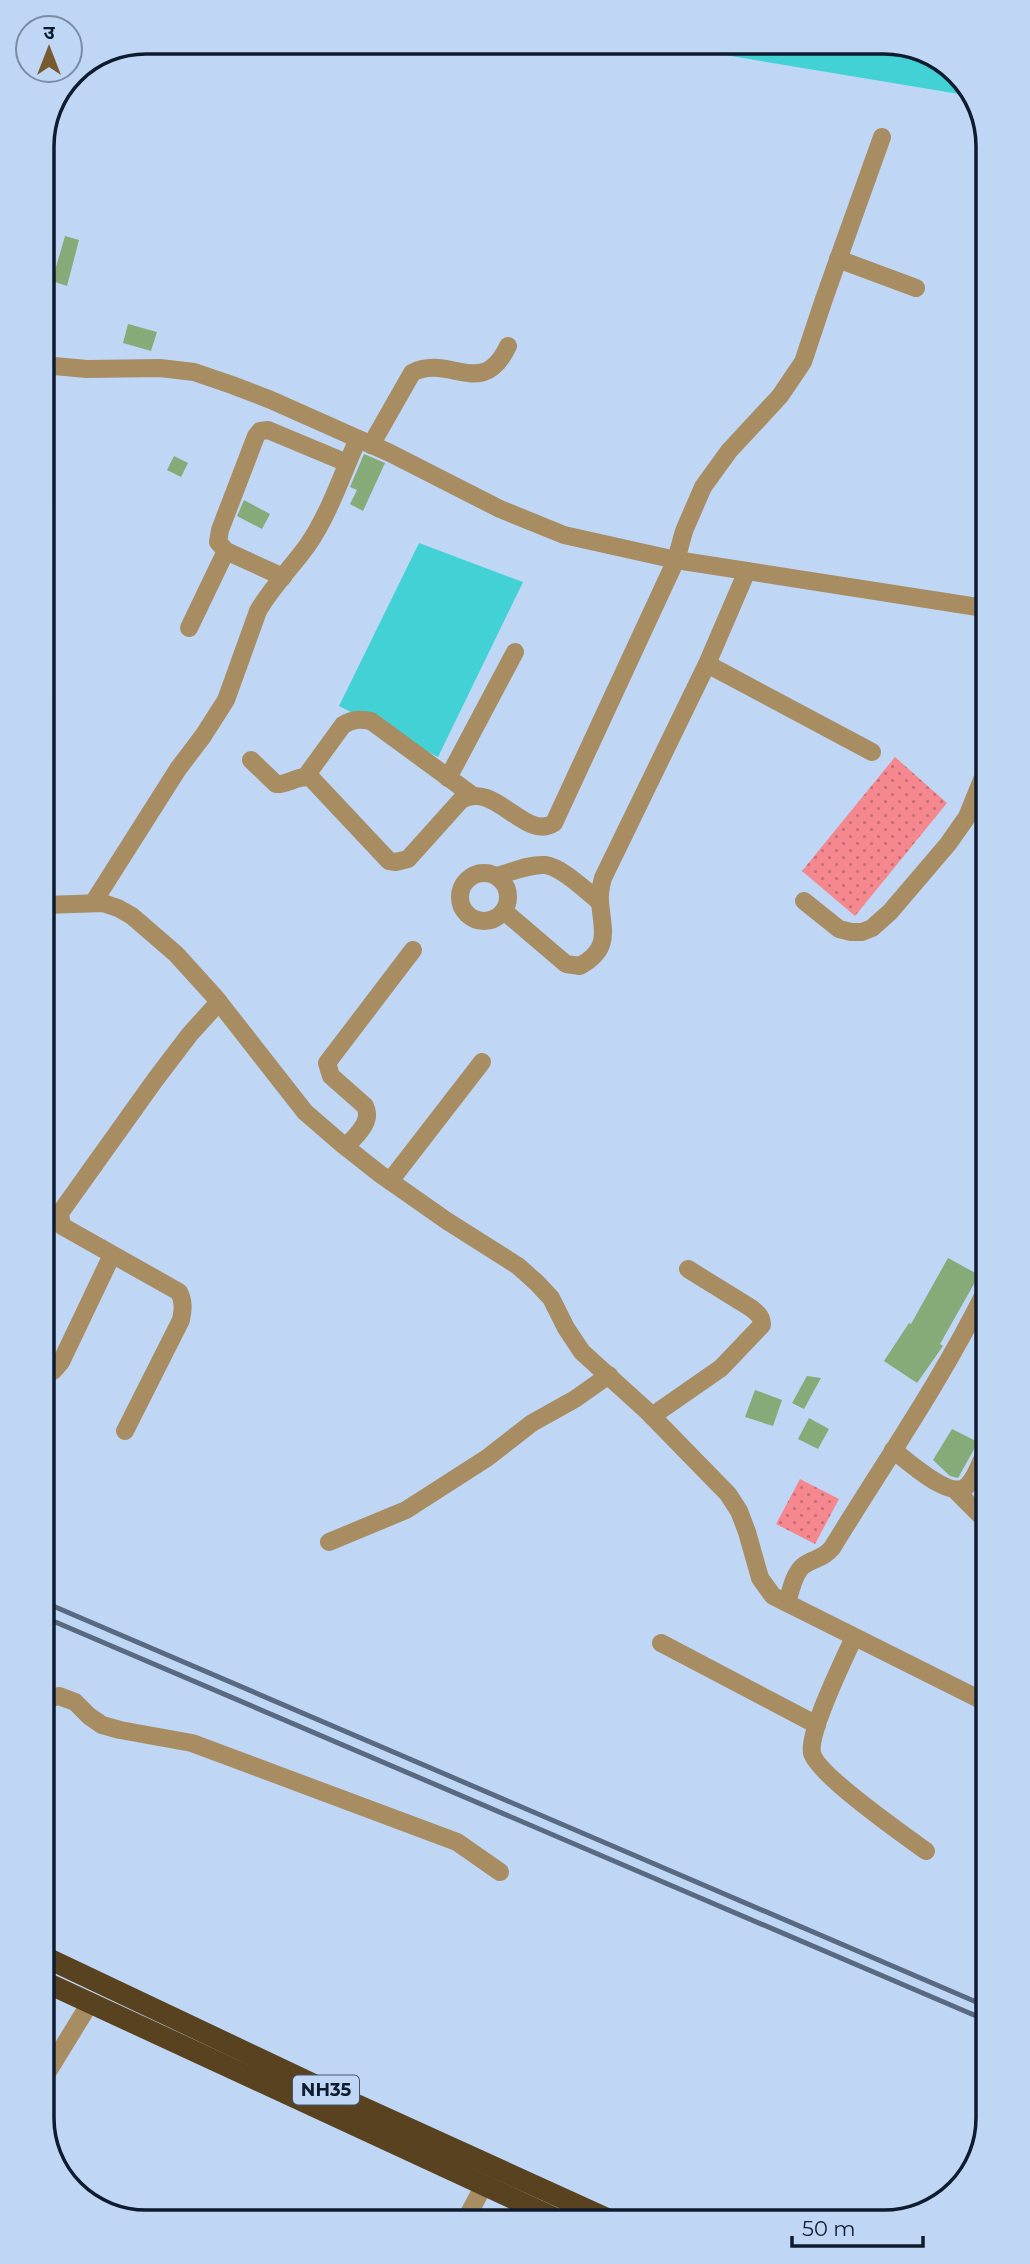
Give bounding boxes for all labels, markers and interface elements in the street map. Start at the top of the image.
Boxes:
north arrow [14,14,84,84]
text: उ [43,21,55,44]
road number: NH35 [293,2076,359,2104]
scale bar [792,2204,923,2248]
text: 50 m [802,2216,856,2241]

